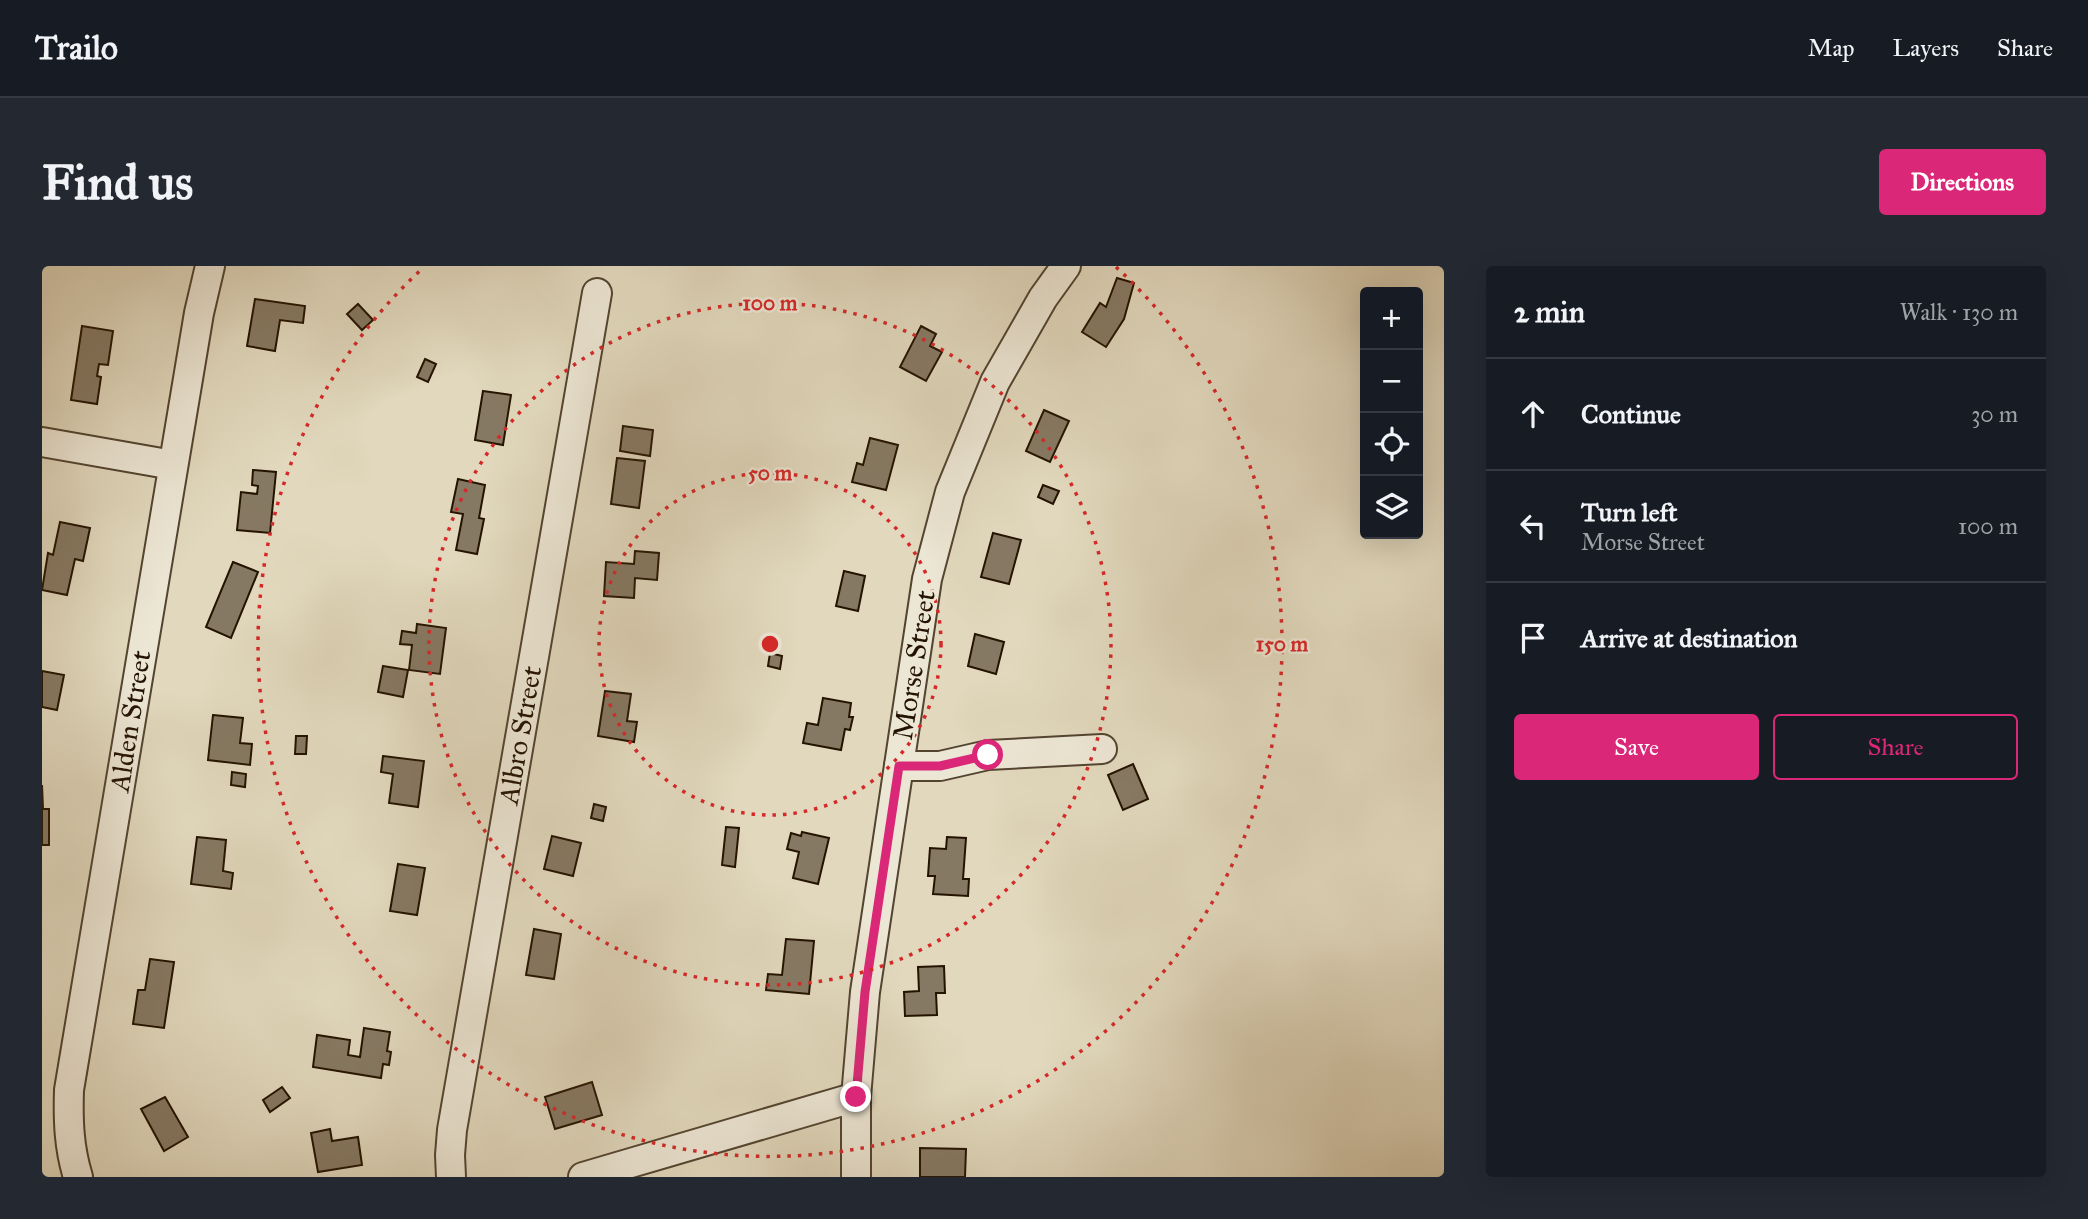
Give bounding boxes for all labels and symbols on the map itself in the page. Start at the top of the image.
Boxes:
text: 100 m [743,290,798,316]
text: 50 m [748,460,792,486]
street label: Morse Street [885,588,943,742]
text: 150 m [1256,631,1308,657]
centre of rings [758,632,782,656]
street label: Alden Street [101,648,158,795]
street label: Albro Street [490,663,549,808]
route start [972,739,1003,770]
route end [840,1081,871,1112]

